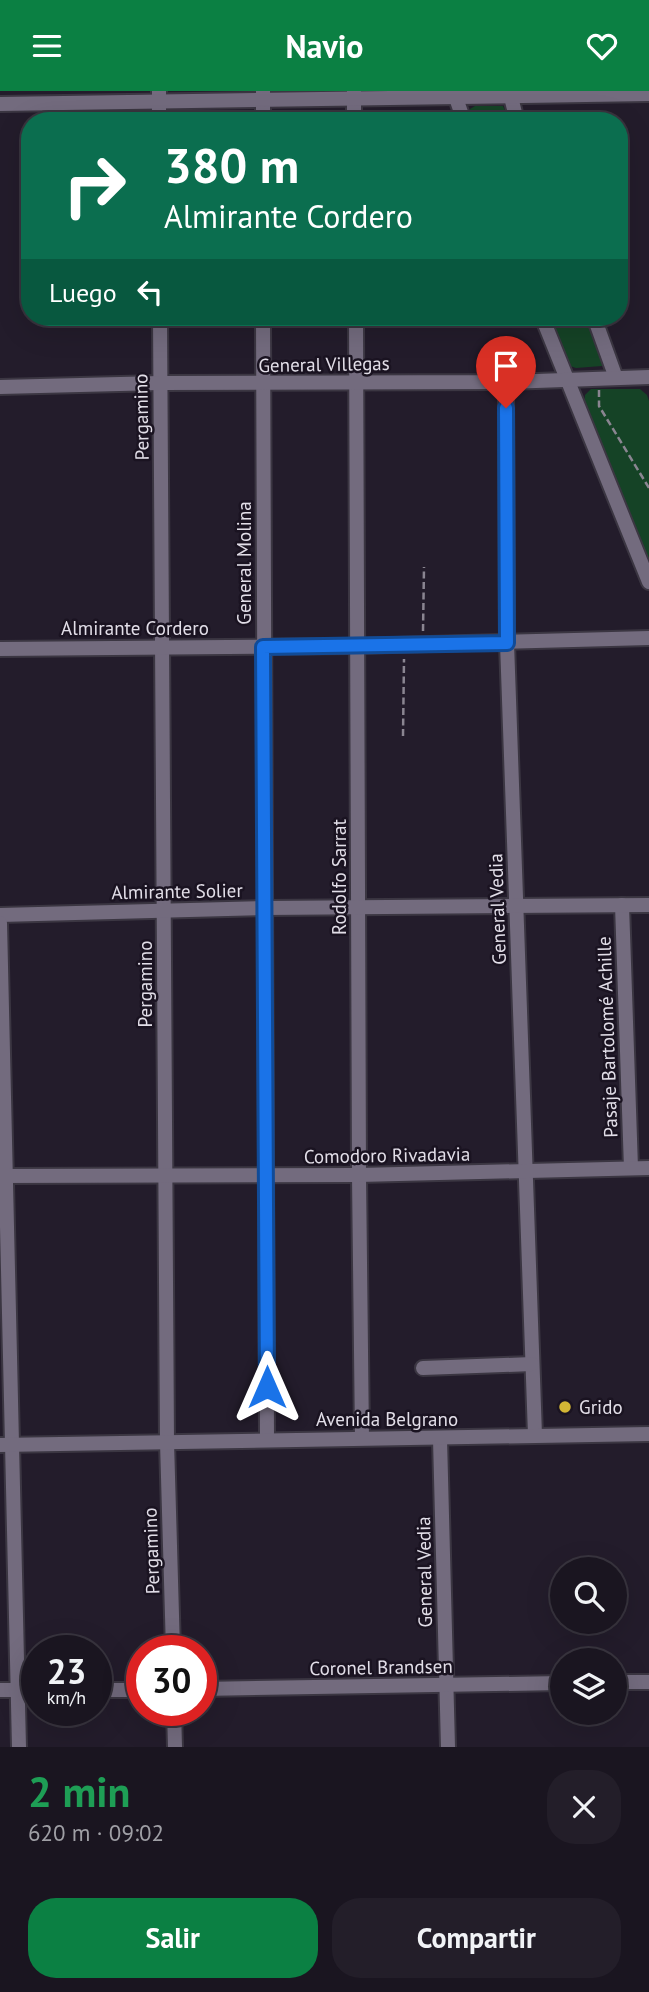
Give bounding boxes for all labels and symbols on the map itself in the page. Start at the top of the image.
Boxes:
pin [476,336,536,408]
street label: General Villegas [258,351,390,377]
street label: Pergamino [128,373,154,461]
street label: General Molina [232,501,256,625]
street label: Almirante Cordero [61,616,209,640]
street label: Rodolfo Sarrat [327,818,351,935]
street label: General Vedia [483,853,511,965]
street label: Almirante Solier [111,878,243,904]
street label: Pasaje Bartolomé Achille [591,936,623,1138]
street label: Pergamino [133,941,157,1027]
street label: Comodoro Rivadavia [304,1142,470,1168]
position arrow [230,1350,304,1424]
place label: Grido [579,1395,623,1419]
marker: Grido [557,1399,573,1415]
street label: Avenida Belgrano [316,1407,458,1431]
street label: Pergamino [137,1507,165,1595]
street label: General Vedia [411,1516,437,1628]
speed limit sign: 30 [126,1635,217,1726]
street label: Coronel Brandsen [309,1654,453,1680]

